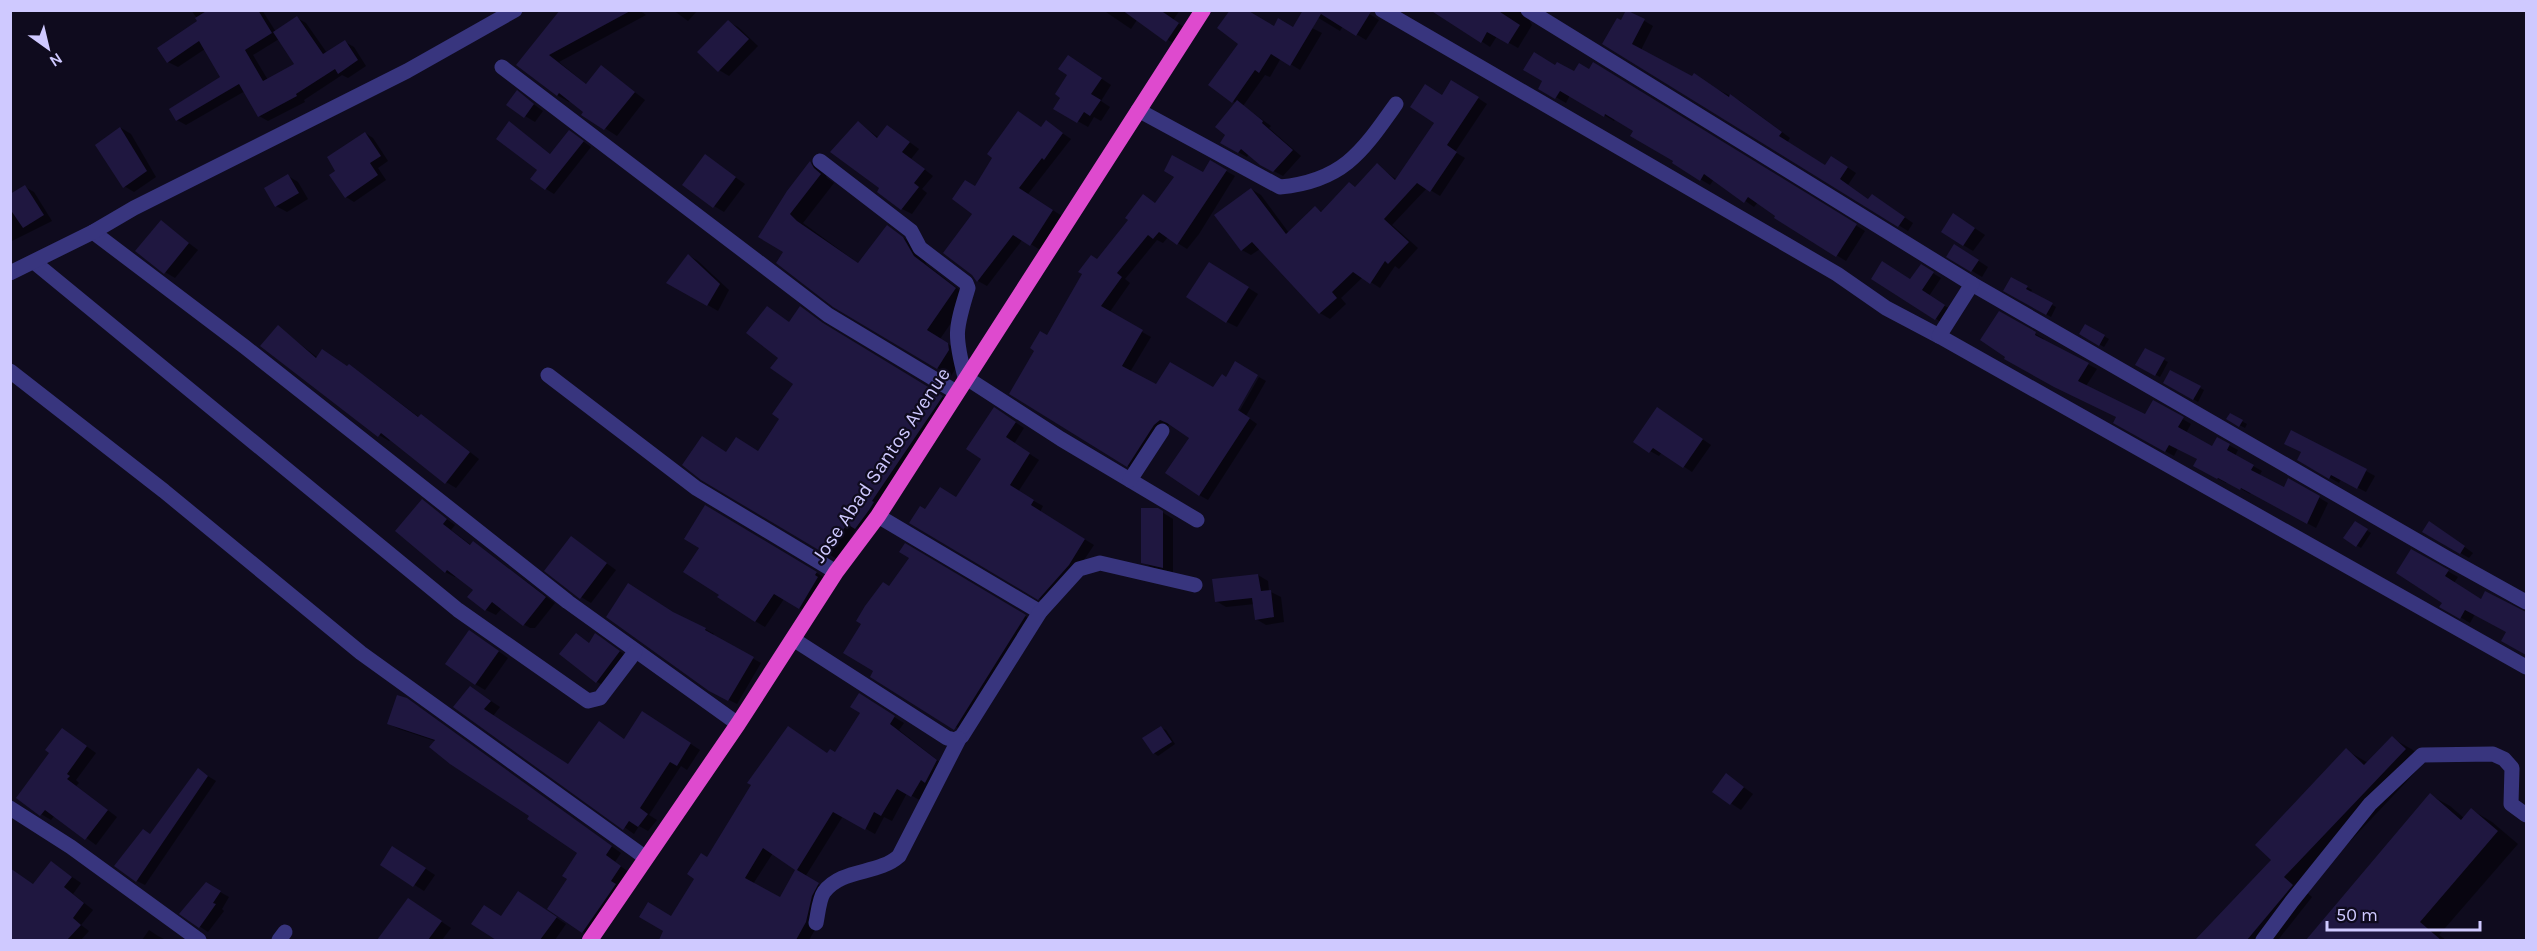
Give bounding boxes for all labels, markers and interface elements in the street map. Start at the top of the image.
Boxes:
north arrow [18,18,78,78]
text: N [46,49,66,71]
street label: Jose Abad Santos Avenue [807,363,955,567]
scale bar [2327,894,2480,932]
text: 50 m [2336,904,2378,926]

